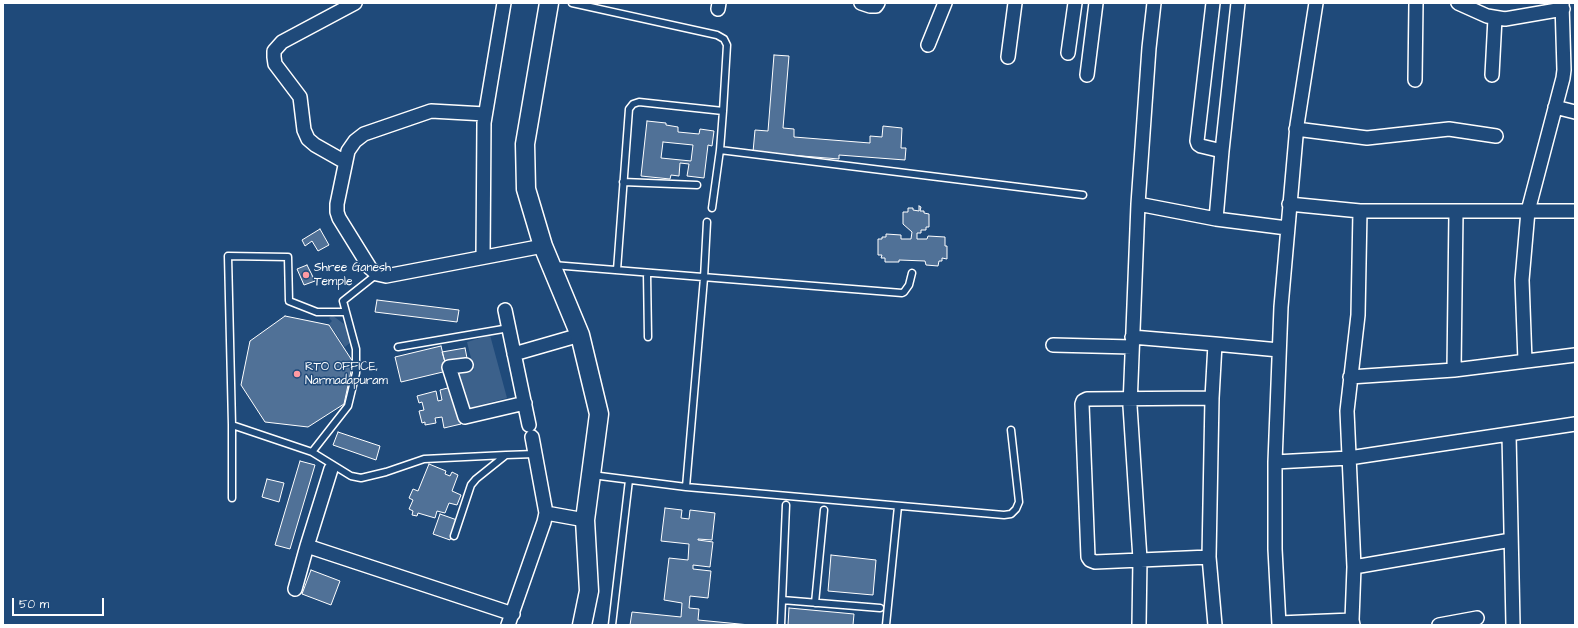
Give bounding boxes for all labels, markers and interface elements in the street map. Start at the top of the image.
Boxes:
place label: Shree Ganesh Temple [314,261,391,289]
marker: Shree Ganesh Temple [301,270,311,280]
place label: RTO OFFICE, Narmadapuram [305,360,388,388]
marker: RTO OFFICE, Narmadapuram [292,369,302,379]
scale bar [14,590,106,616]
text: 50 m [19,596,49,613]

